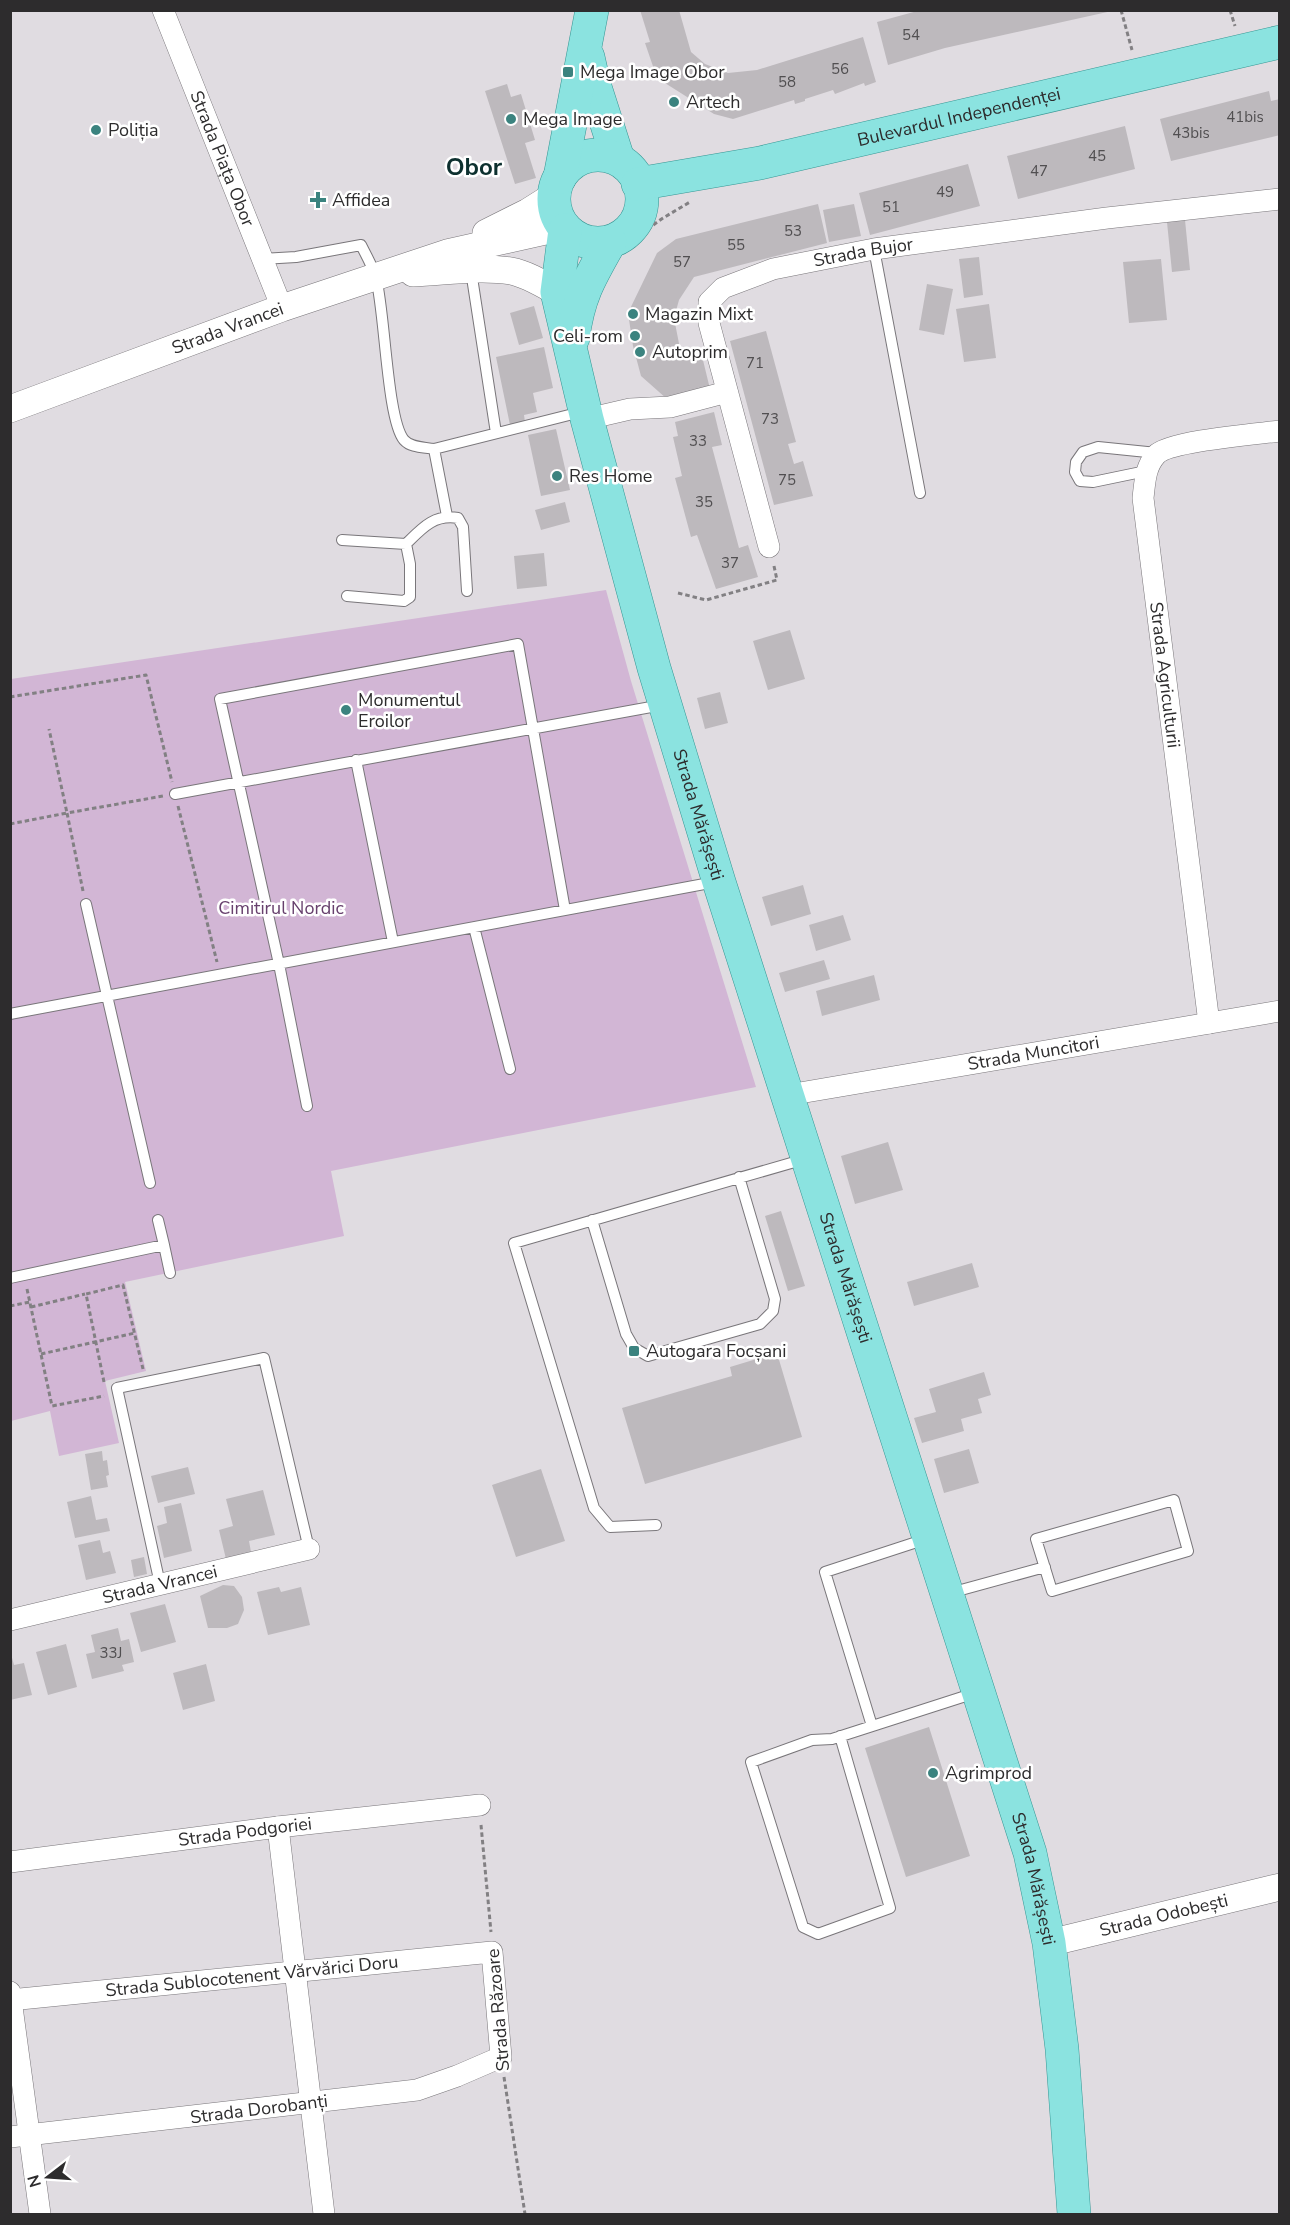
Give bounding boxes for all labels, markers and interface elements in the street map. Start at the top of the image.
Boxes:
house number: 54 [902,25,920,45]
house number: 56 [831,59,849,79]
place label: Mega Image Obor [580,60,725,84]
marker: Mega Image Obor [561,65,575,79]
house number: 58 [778,72,796,92]
street label: Bulevardul Independenței [855,81,1063,152]
street label: Strada Piața Obor [184,87,260,231]
place label: Artech [686,90,740,114]
marker: Artech [667,95,681,109]
place label: Mega Image [523,107,622,131]
house number: 41bis [1226,107,1264,127]
marker: Mega Image [504,112,518,126]
place label: Poliția [108,118,159,142]
marker: Poliția [89,123,103,137]
house number: 43bis [1172,123,1210,143]
house number: 45 [1088,146,1106,166]
district label: Obor [446,151,503,183]
house number: 47 [1030,161,1048,181]
house number: 49 [936,182,954,202]
place label: Affidea [332,188,390,212]
marker: Affidea [309,191,327,209]
house number: 51 [882,197,900,217]
house number: 53 [784,221,802,241]
street label: Strada Bujor [811,232,915,273]
house number: 55 [727,235,745,255]
house number: 57 [673,252,691,272]
street label: Strada Vrancei [168,297,287,360]
place label: Magazin Mixt [645,302,753,326]
marker: Magazin Mixt [626,307,640,321]
place label: Celi-rom [553,324,623,348]
marker: Celi-rom [628,329,642,343]
place label: Autoprim [652,340,728,364]
marker: Autoprim [633,345,647,359]
house number: 71 [746,353,764,373]
house number: 73 [761,409,779,429]
house number: 33 [689,431,707,451]
place label: Res Home [569,464,652,488]
marker: Res Home [550,469,564,483]
house number: 75 [778,470,796,490]
house number: 35 [695,492,713,512]
house number: 37 [721,553,739,573]
street label: Strada Agriculturii [1144,601,1186,749]
place label: Monumentul Eroilor [358,688,461,733]
marker: Monumentul Eroilor [339,703,353,717]
street label: Strada Mărășești [667,746,730,883]
park label: Cimitirul Nordic [218,896,344,920]
street label: Strada Muncitori [966,1030,1101,1076]
street label: Strada Mărășești [814,1209,878,1346]
place label: Autogara Focșani [646,1339,787,1363]
marker: Autogara Focșani [627,1344,641,1358]
street label: Strada Vrancei [100,1559,220,1610]
house number: 33J [100,1643,122,1663]
place label: Agrimprod [945,1761,1032,1785]
marker: Agrimprod [926,1766,940,1780]
street label: Strada Mărășești [1006,1809,1061,1947]
street label: Strada Podgoriei [177,1811,313,1852]
street label: Strada Odobești [1097,1888,1230,1942]
street label: Strada Răzoare [481,1948,515,2072]
street label: Strada Sublocotenent Vărvărici Doru [104,1949,399,2002]
street label: Strada Dorobanți [189,2089,329,2129]
north arrow [18,2147,78,2207]
text: N [22,2172,47,2190]

